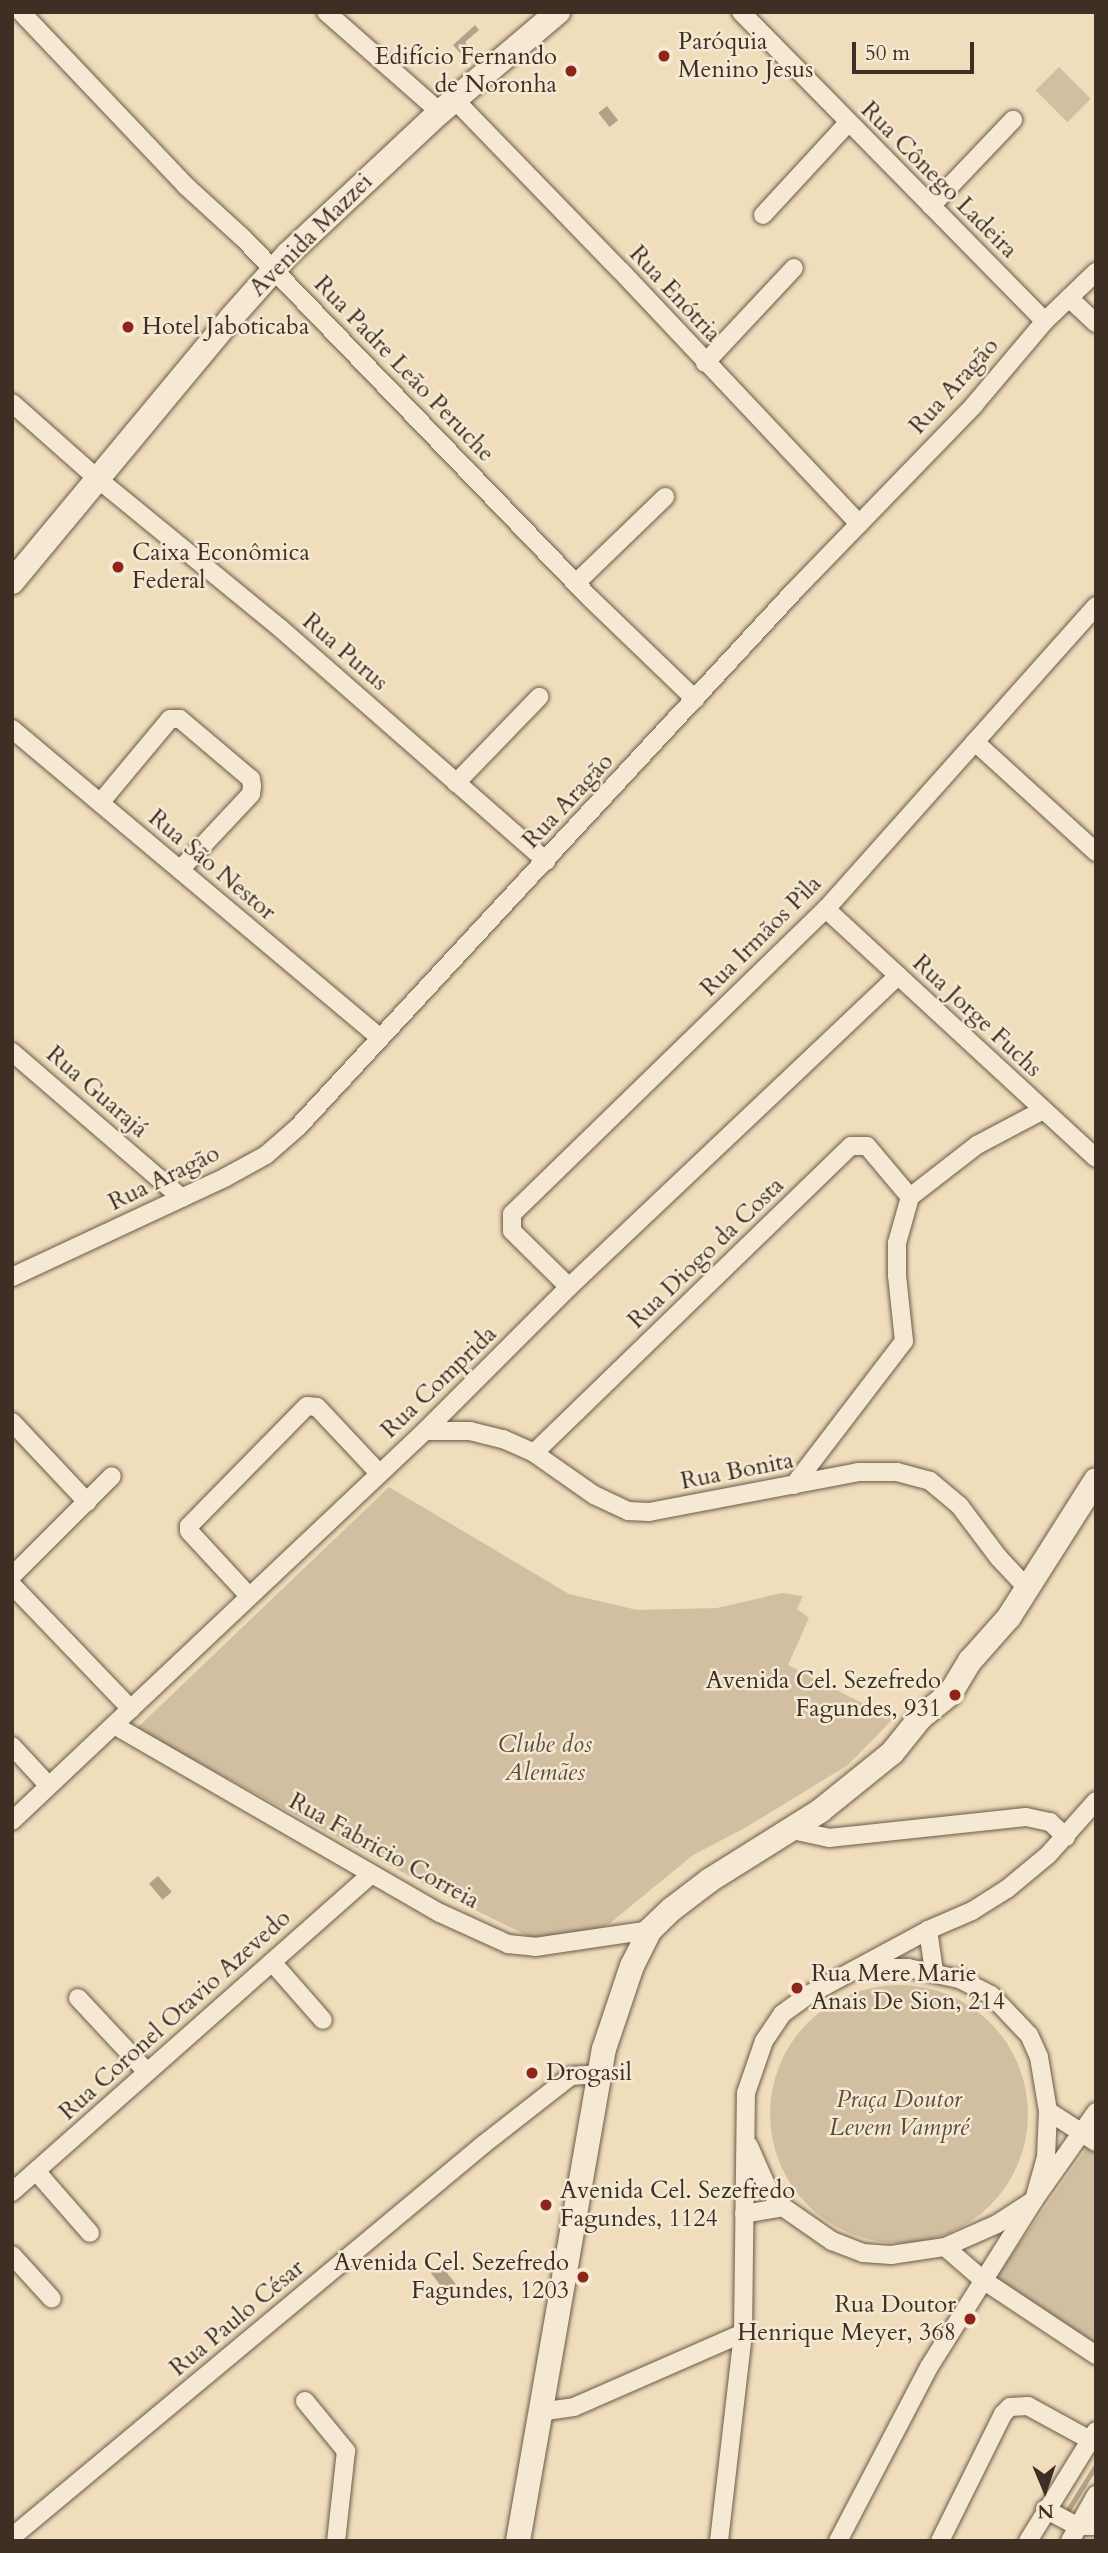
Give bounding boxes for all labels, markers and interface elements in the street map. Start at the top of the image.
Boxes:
place label: Paróquia Menino Jesus [678,28,813,84]
scale bar [856,28,978,72]
text: 50 m [865,39,910,68]
place label: Edifício Fernando de Noronha [375,43,557,99]
marker: Paróquia Menino Jesus [656,48,672,64]
marker: Edifício Fernando de Noronha [563,63,579,79]
street label: Rua Cônego Ladeira [855,96,1023,264]
street label: Avenida Mazzei [243,167,379,303]
street label: Rua Enótria [623,240,727,348]
street label: Rua Padre Leão Peruche [308,270,500,468]
place label: Hotel Jaboticaba [142,313,309,341]
marker: Hotel Jaboticaba [120,319,136,335]
street label: Rua Aragão [903,332,1005,440]
place label: Caixa Econômica Federal [132,539,310,595]
marker: Caixa Econômica Federal [110,559,126,575]
street label: Rua Purus [296,607,394,697]
street label: Rua Aragão [517,747,619,855]
street label: Rua São Nestor [143,803,281,927]
street label: Rua Irmãos Pìla [695,870,827,1002]
street label: Rua Jorge Fuchs [906,949,1048,1083]
street label: Rua Guarajá [40,1040,154,1144]
street label: Rua Aragão [104,1139,224,1217]
street label: Rua Diogo da Costa [622,1171,790,1335]
street label: Rua Comprida [375,1320,503,1444]
street label: Rua Bonita [678,1446,796,1496]
place label: Avenida Cel. Sezefredo Fagundes, 931 [706,1667,941,1723]
marker: Avenida Cel. Sezefredo Fagundes, 931 [947,1687,963,1703]
park label: Clube dos Alemães [498,1731,592,1787]
street label: Rua Fabricio Correia [284,1787,484,1915]
street label: Rua Coronel Otavio Azevedo [53,1904,297,2126]
place label: Rua Mere Marie Anais De Sion, 214 [811,1960,1005,2016]
marker: Rua Mere Marie Anais De Sion, 214 [789,1980,805,1996]
place label: Drogasil [546,2059,632,2087]
marker: Drogasil [524,2065,540,2081]
park label: Praça Doutor Levem Vampré [829,2086,969,2142]
place label: Avenida Cel. Sezefredo Fagundes, 1124 [560,2177,795,2233]
marker: Avenida Cel. Sezefredo Fagundes, 1124 [538,2197,554,2213]
place label: Avenida Cel. Sezefredo Fagundes, 1203 [334,2249,569,2305]
street label: Rua Paulo César [164,2254,310,2382]
marker: Avenida Cel. Sezefredo Fagundes, 1203 [575,2269,591,2285]
place label: Rua Doutor Henrique Meyer, 368 [737,2291,956,2347]
marker: Rua Doutor Henrique Meyer, 368 [962,2311,978,2327]
north arrow [1010,2455,1080,2525]
text: N [1037,2498,1054,2524]

